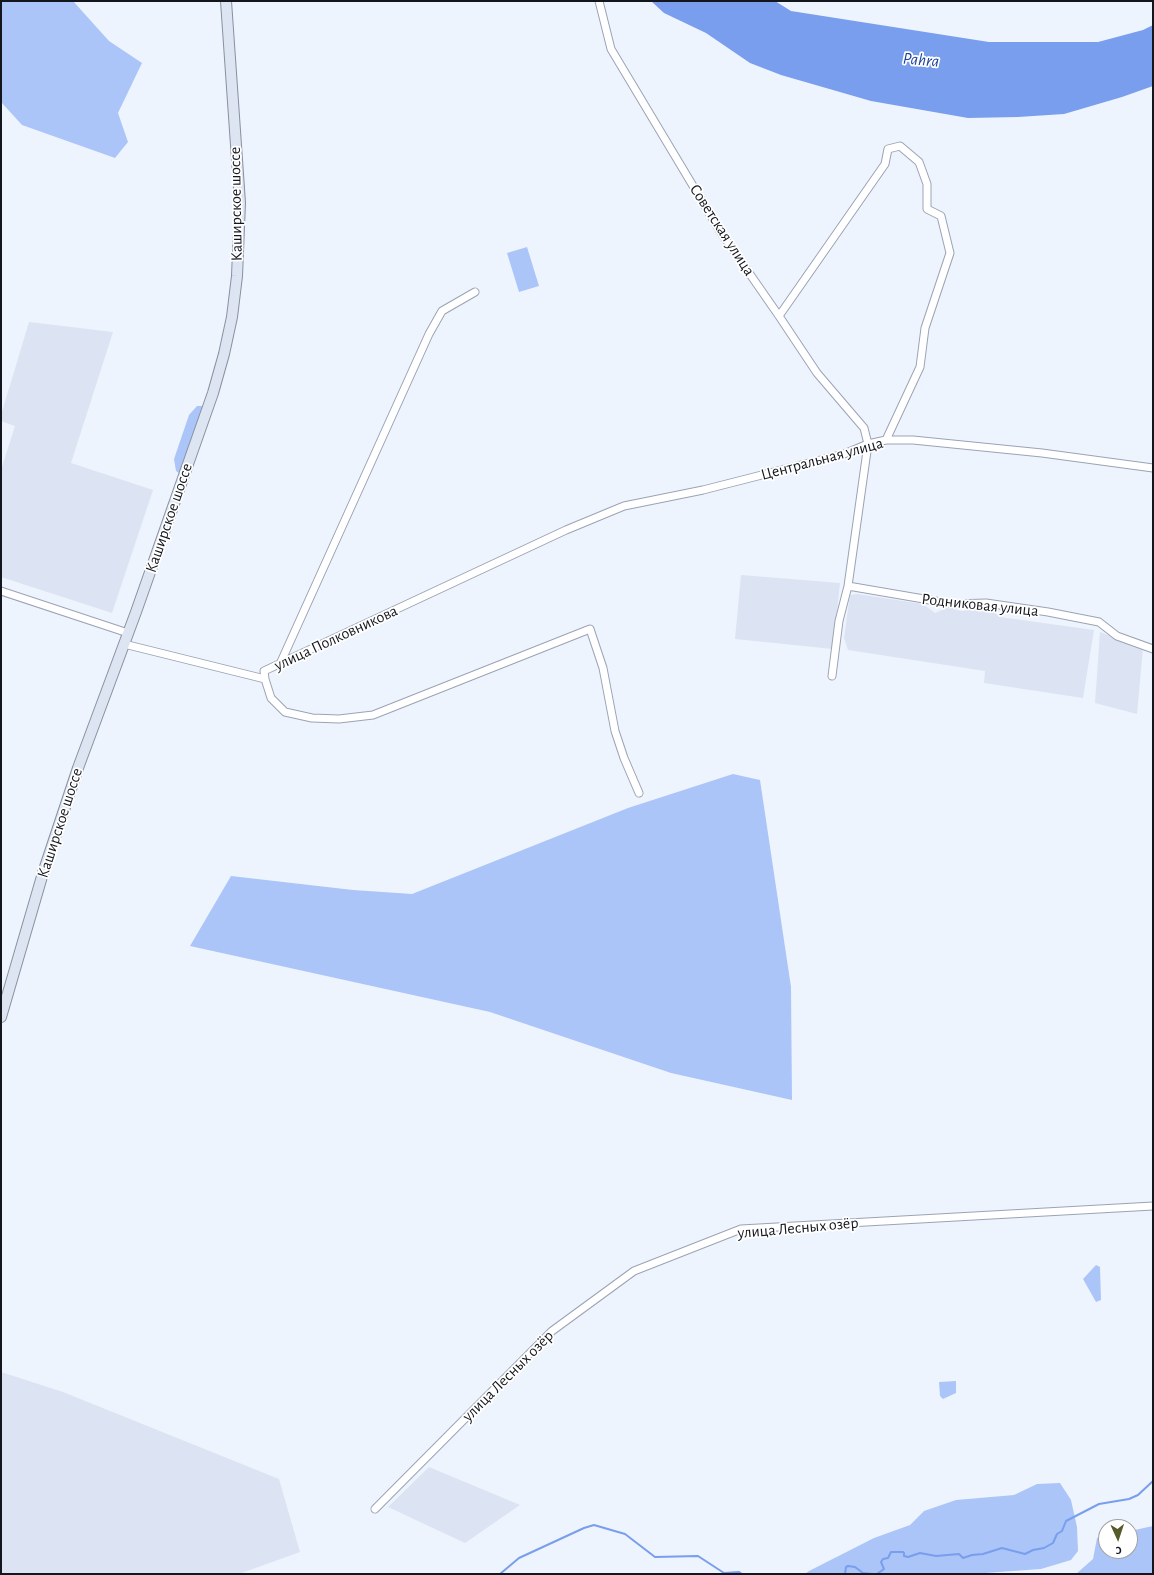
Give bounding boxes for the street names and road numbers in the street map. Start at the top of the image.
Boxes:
street label: Каширское шоссе [225,147,247,261]
street label: Советская улица [685,181,759,279]
street label: Центральная улица [759,433,885,485]
street label: Каширское шоссе [141,461,197,575]
street label: Родниковая улица [921,589,1039,621]
street label: улица Полковникова [271,601,401,675]
street label: Каширское шоссе [33,766,87,880]
street label: улица Лесных озёр [737,1213,859,1243]
street label: улица Лесных озёр [458,1326,558,1426]

